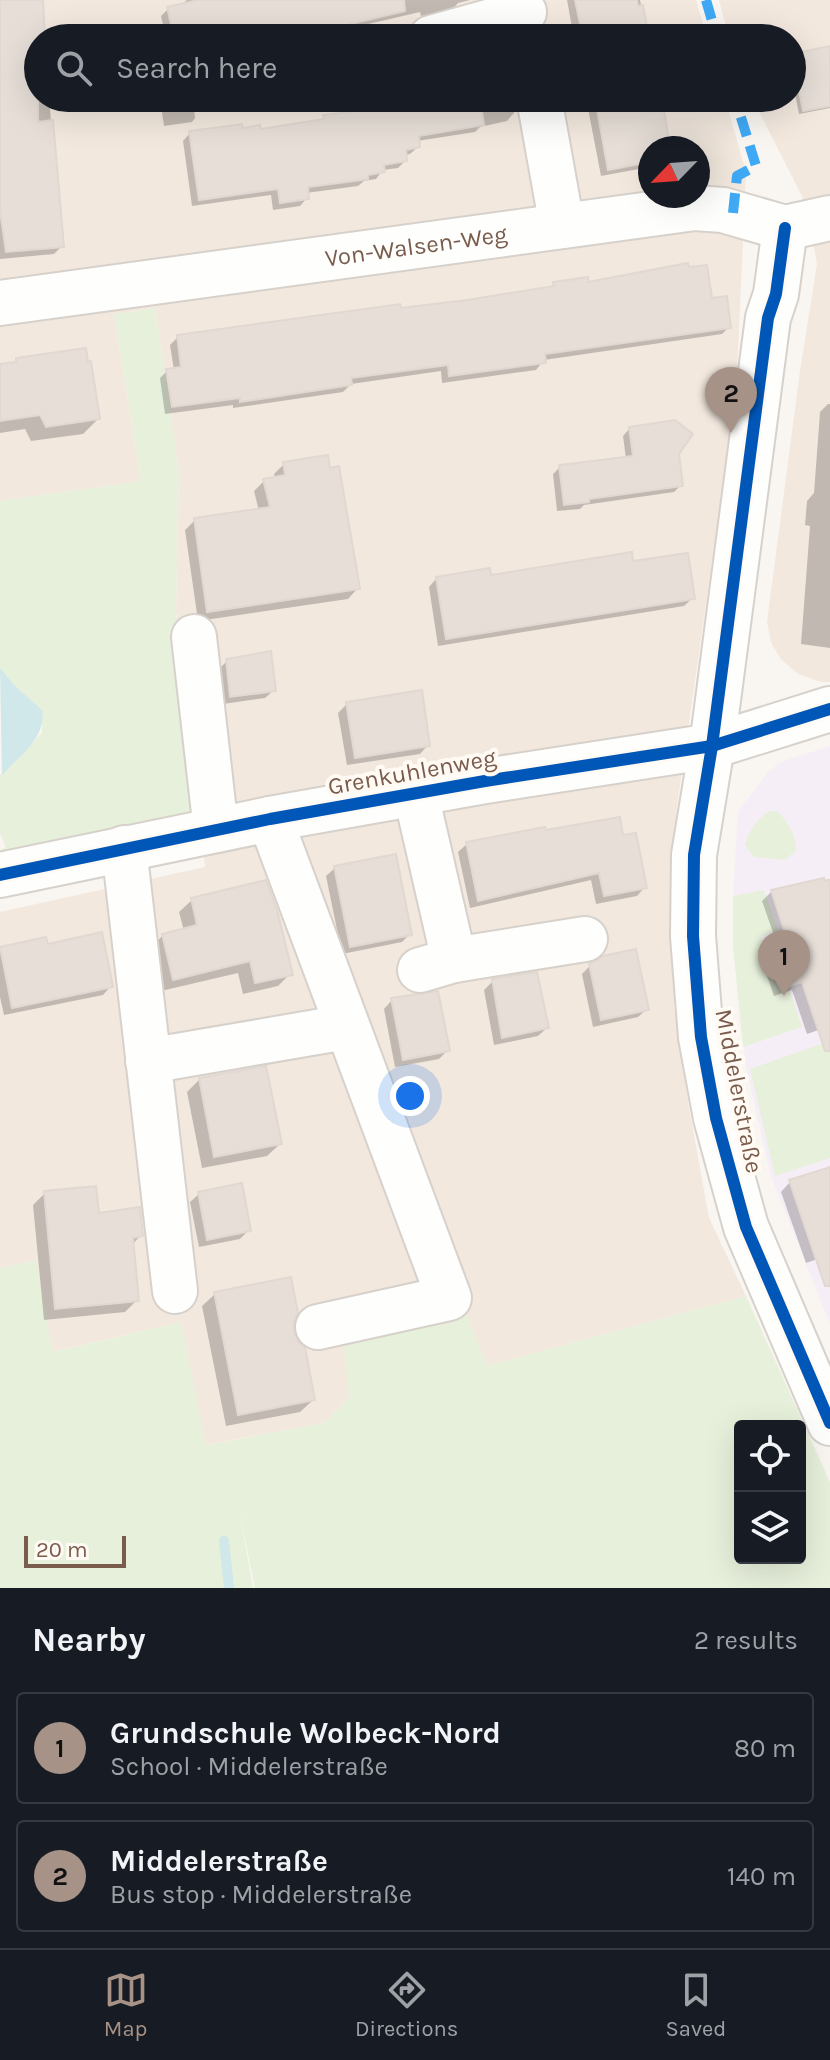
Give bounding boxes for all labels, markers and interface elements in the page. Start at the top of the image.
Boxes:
search box [24,24,806,112]
icon: search [52,46,96,90]
text: Search here [116,50,277,86]
north arrow [638,136,710,208]
street label: Von-Walsen-Weg [323,220,509,272]
pin: 2 [705,367,757,433]
street label: Grenkuhlenweg [326,743,499,801]
pin: 1 [758,930,810,996]
street label: Middelerstraße [709,1007,769,1175]
your location [390,1076,430,1116]
map controls [734,1420,806,1564]
button: locate [734,1420,806,1492]
button: layers [734,1492,806,1564]
scale bar [24,1532,126,1568]
text: 20 m [36,1537,88,1563]
text: Nearby [32,1620,146,1660]
text: 2 results [694,1625,798,1656]
text: Grundschule Wolbeck-Nord [110,1715,501,1751]
text: 1 [55,1733,65,1764]
text: 80 m [734,1733,796,1764]
text: School · Middelerstraße [110,1751,388,1782]
text: Middelerstraße [110,1843,328,1879]
text: 2 [52,1861,68,1892]
text: 140 m [727,1861,796,1892]
text: Bus stop · Middelerstraße [110,1879,412,1910]
tab: Map [104,1968,148,2042]
tab: Directions [355,1968,458,2042]
tab: Saved [666,1968,726,2042]

